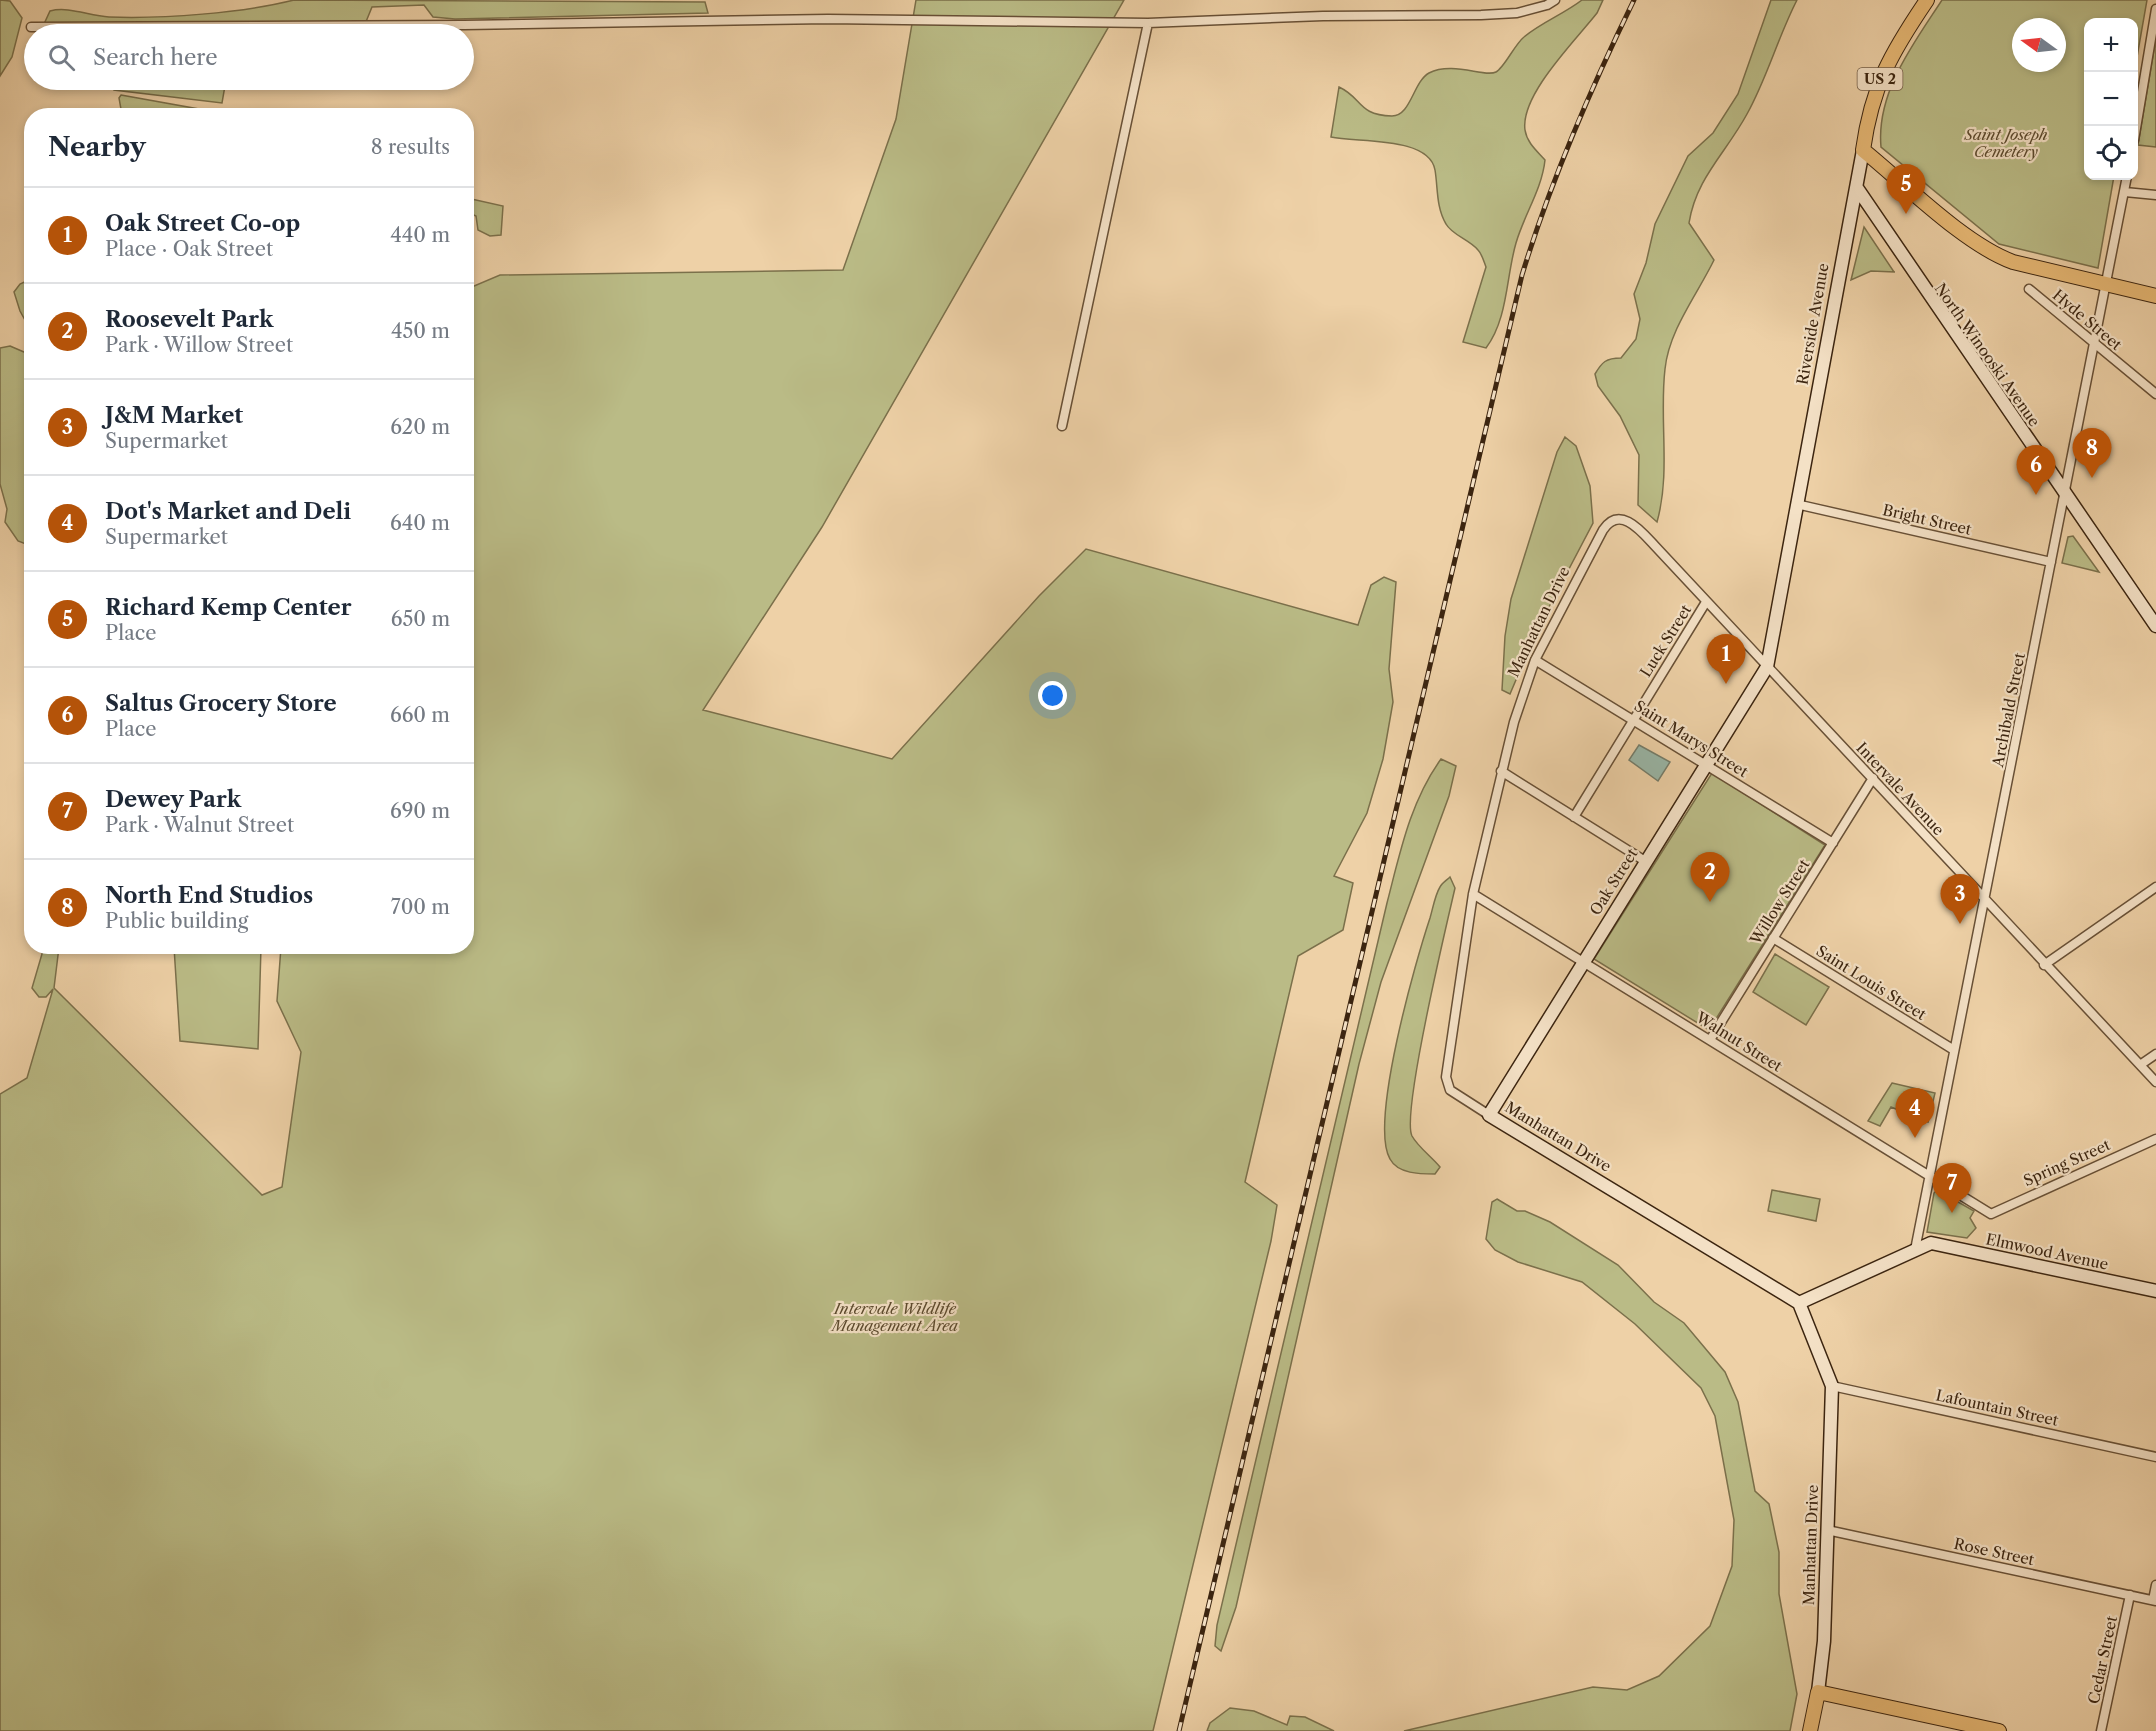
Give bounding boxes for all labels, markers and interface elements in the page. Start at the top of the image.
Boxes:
north arrow [2012,18,2066,72]
map controls [2084,18,2138,180]
button: + [2084,18,2138,72]
search box [24,24,474,90]
icon: search [45,41,78,74]
text: Search here [93,44,218,71]
road number: US 2 [1858,68,1902,90]
button: − [2084,72,2138,126]
park label: Saint Joseph Cemetery [1963,125,2048,161]
button: locate [2084,126,2138,180]
text: Nearby [48,131,146,163]
text: 8 results [371,135,450,159]
pin: 5 [1886,164,1926,214]
text: Oak Street Co-op [105,210,300,237]
text: 1 [63,223,72,247]
text: 440 m [390,223,450,247]
text: Place · Oak Street [105,237,273,261]
street label: Riverside Avenue [1792,262,1833,386]
street label: North Winooski Avenue [1931,279,2044,430]
street label: Hyde Street [2049,285,2126,354]
text: Roosevelt Park [105,306,274,333]
text: 2 [62,319,73,343]
text: 450 m [391,319,450,343]
text: Park · Willow Street [105,333,293,357]
text: J&M Market [105,402,243,429]
text: 3 [62,415,73,439]
text: 620 m [390,415,450,439]
pin: 8 [2072,428,2112,478]
text: Supermarket [105,429,228,453]
pin: 6 [2016,446,2056,495]
text: Dot's Market and Deli [105,498,351,525]
street label: Bright Street [1881,500,1974,539]
text: 4 [62,511,73,535]
text: 640 m [390,511,450,535]
text: Supermarket [105,525,228,549]
street label: Manhattan Drive [1504,563,1574,680]
text: Richard Kemp Center [105,594,351,621]
street label: Luck Street [1636,600,1696,680]
text: 5 [62,607,73,631]
text: 650 m [391,607,450,631]
text: Place [105,621,156,645]
pin: 1 [1706,634,1746,684]
street label: Archibald Street [1988,650,2029,770]
your location [1038,681,1067,710]
text: Saltus Grocery Store [105,690,337,717]
street label: Saint Marys Street [1631,696,1752,782]
text: 6 [62,703,73,727]
text: 660 m [390,703,450,727]
text: Place [105,717,156,741]
street label: Intervale Avenue [1852,738,1948,839]
text: Dewey Park [105,786,241,813]
text: 7 [62,799,73,823]
text: 690 m [390,799,450,823]
text: Park · Walnut Street [105,813,294,837]
street label: Oak Street [1586,844,1642,919]
pin: 2 [1690,852,1730,902]
street label: Willow Street [1745,855,1814,949]
pin: 3 [1940,874,1980,924]
text: North End Studios [105,882,313,909]
text: 8 [61,895,74,919]
text: 700 m [391,895,450,919]
text: Public building [105,909,248,933]
street label: Saint Louis Street [1813,941,1930,1024]
street label: Walnut Street [1692,1007,1786,1076]
pin: 4 [1896,1088,1934,1138]
street label: Manhattan Drive [1502,1097,1615,1176]
street label: Spring Street [2021,1135,2114,1190]
pin: 7 [1932,1164,1972,1213]
street label: Elmwood Avenue [1984,1229,2110,1274]
park label: Intervale Wildlife Management Area [830,1299,958,1335]
street label: Lafountain Street [1934,1385,2061,1430]
street label: Manhattan Drive [1799,1484,1822,1606]
street label: Rose Street [1952,1534,2037,1569]
street label: Cedar Street [2084,1613,2121,1706]

